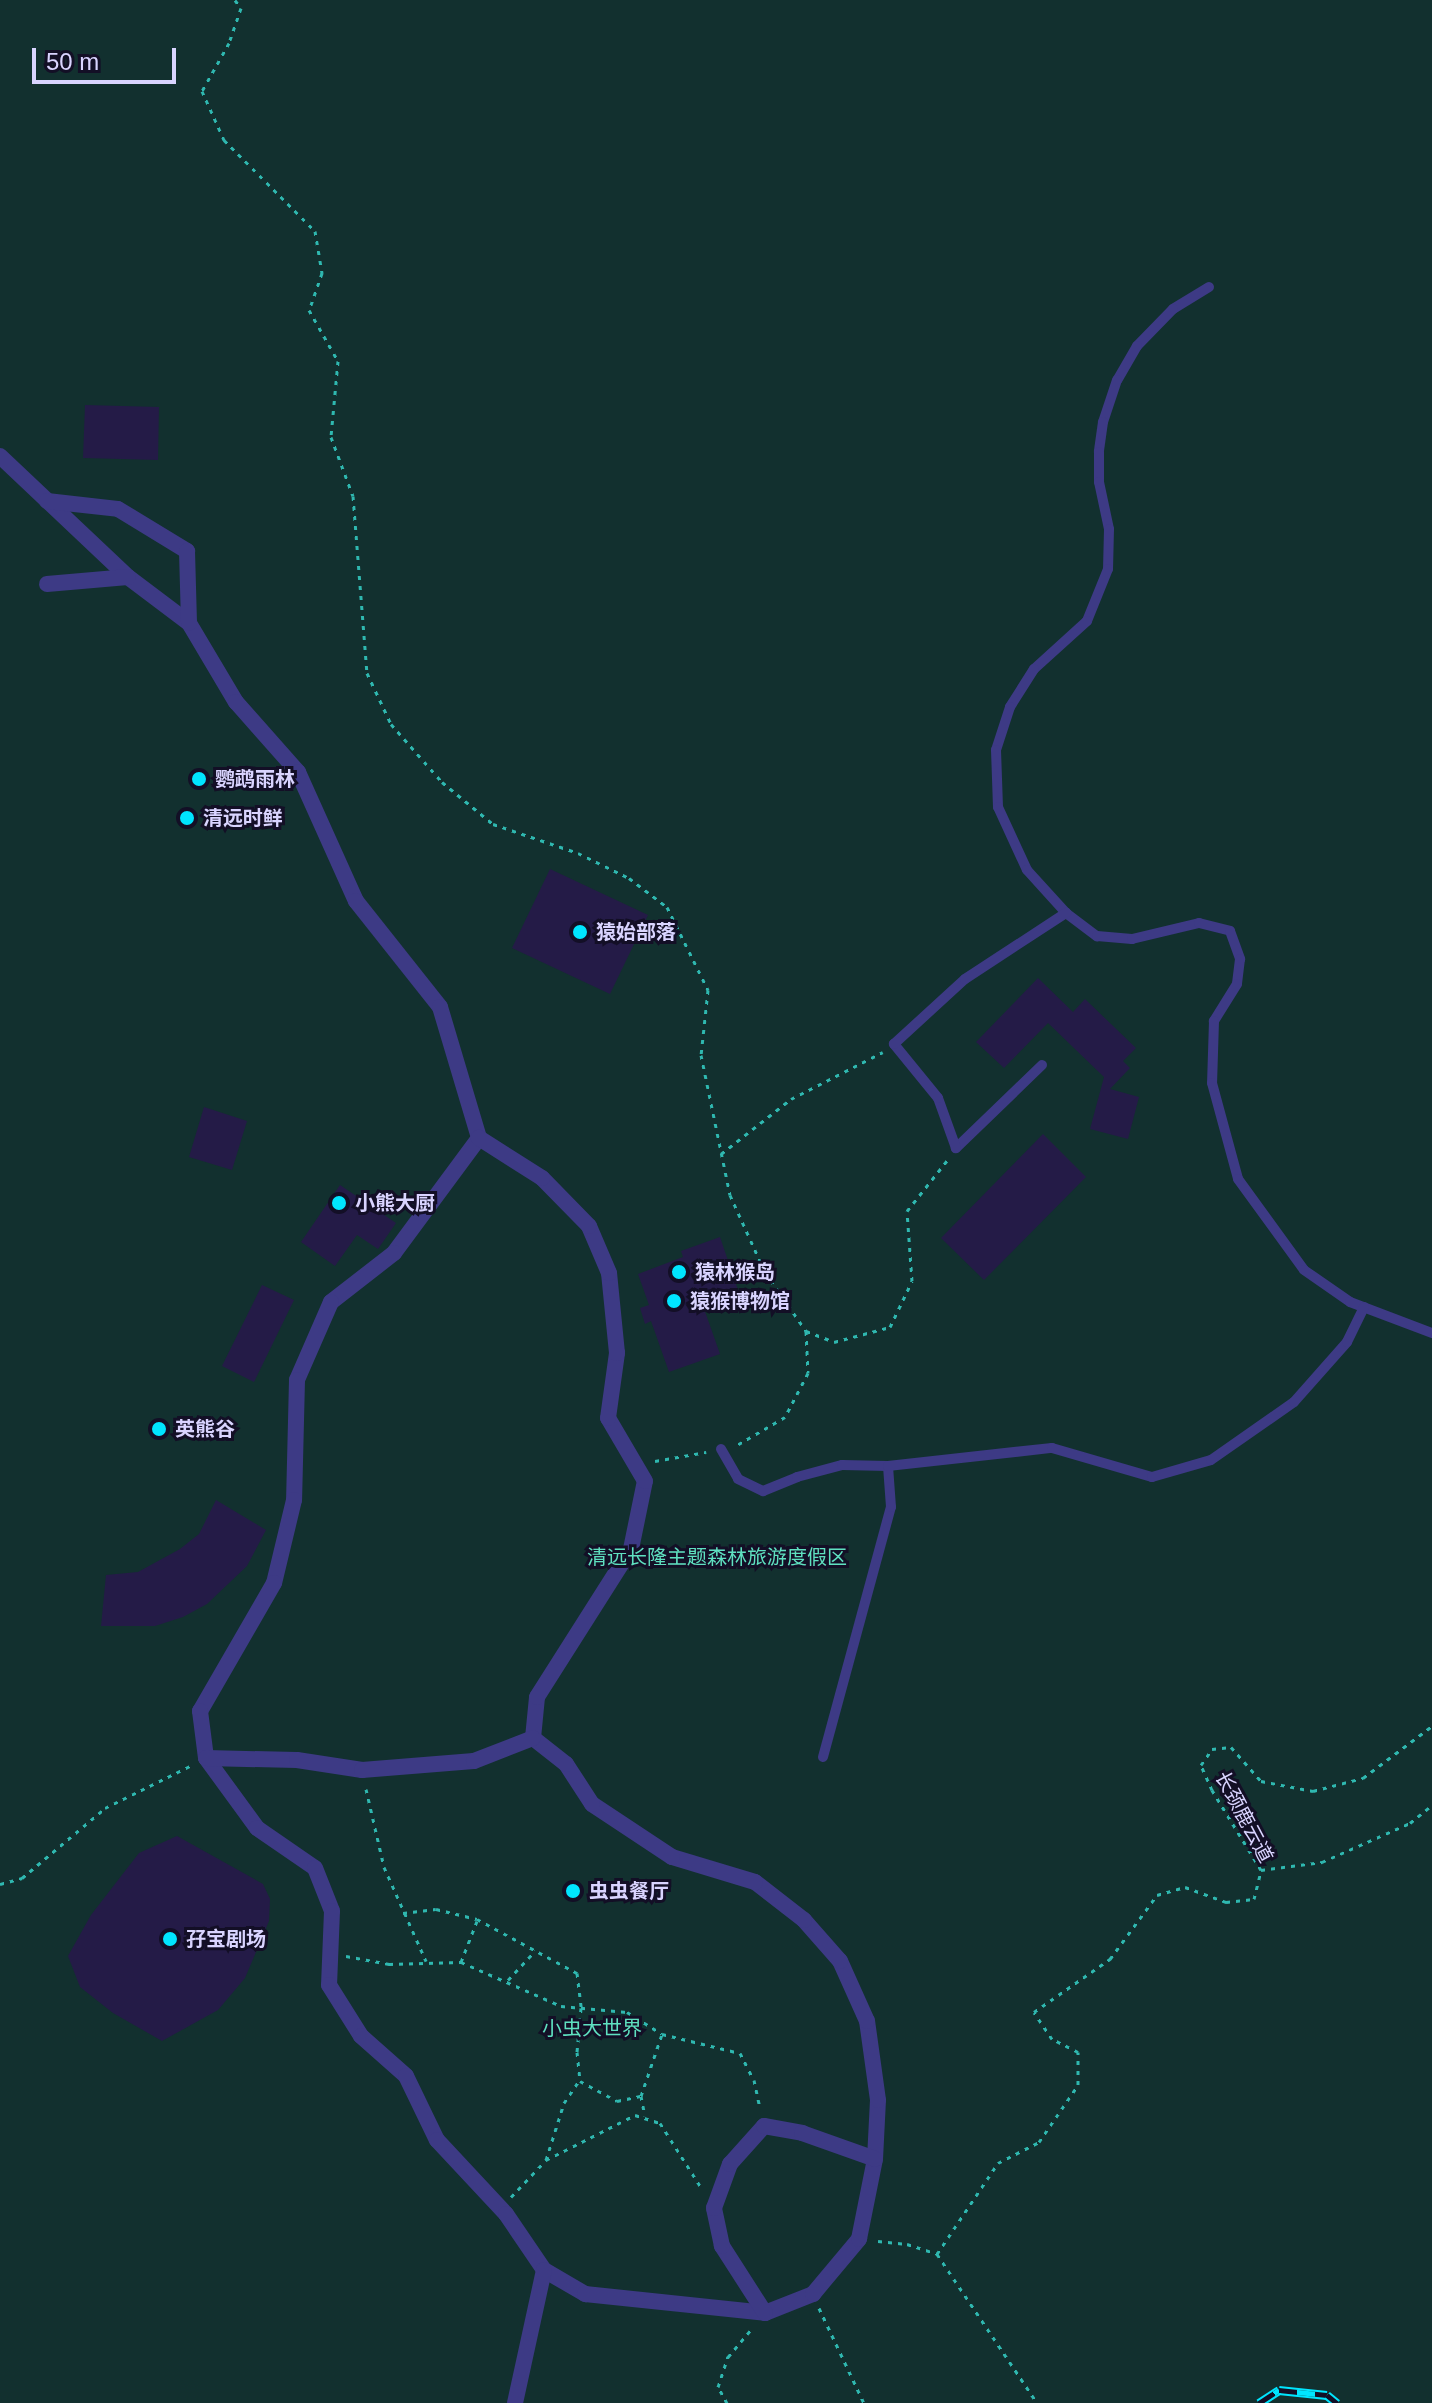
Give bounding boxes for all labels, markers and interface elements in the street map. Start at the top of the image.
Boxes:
scale bar [36,32,180,82]
text: 50 m [46,48,99,75]
place label: 鹦鹉雨林 [215,767,295,791]
marker: 鹦鹉雨林 [190,770,208,788]
place label: 清远时鲜 [203,806,283,830]
marker: 清远时鲜 [178,809,196,827]
place label: 猿始部落 [596,920,676,944]
marker: 猿始部落 [571,923,589,941]
place label: 小熊大厨 [355,1191,435,1215]
marker: 小熊大厨 [330,1194,348,1212]
place label: 猿林猴岛 [695,1260,775,1284]
marker: 猿林猴岛 [670,1263,688,1281]
place label: 猿猴博物馆 [690,1289,790,1313]
marker: 猿猴博物馆 [665,1292,683,1310]
place label: 英熊谷 [175,1417,235,1441]
marker: 英熊谷 [150,1420,168,1438]
park label: 清远长隆主题森林旅游度假区 [587,1545,847,1569]
street label: 长颈鹿云道 [1210,1767,1278,1867]
place label: 虫虫餐厅 [589,1879,669,1903]
marker: 虫虫餐厅 [564,1882,582,1900]
place label: 孖宝剧场 [186,1927,266,1951]
marker: 孖宝剧场 [161,1930,179,1948]
park label: 小虫大世界 [542,2016,642,2040]

